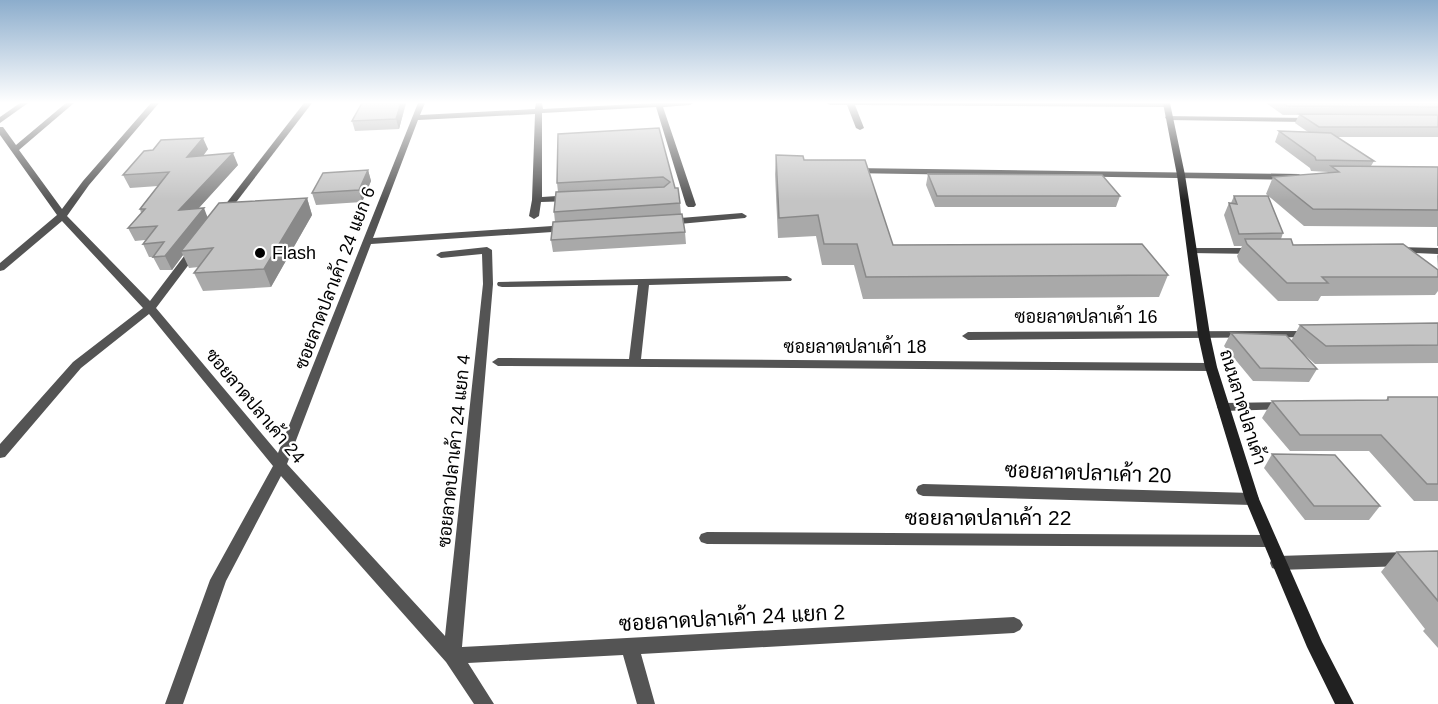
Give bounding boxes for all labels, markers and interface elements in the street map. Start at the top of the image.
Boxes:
street label: ซอยลาดปลาเค้า 24 แยก 6 [289,183,379,372]
place label: Flash [272,243,316,263]
marker: Flash [253,246,267,260]
street label: ซอยลาดปลาเค้า 16 [1015,305,1157,327]
street label: ซอยลาดปลาเค้า 18 [784,335,926,357]
street label: ซอยลาดปลาเค้า 24 [201,344,310,467]
street label: ถนนลาดปลาเค้า [1216,346,1272,467]
street label: ซอยลาดปลาเค้า 24 แยก 4 [432,353,474,549]
street label: ซอยลาดปลาเค้า 20 [1004,458,1172,487]
street label: ซอยลาดปลาเค้า 22 [905,506,1071,529]
street label: ซอยลาดปลาเค้า 24 แยก 2 [618,600,846,635]

